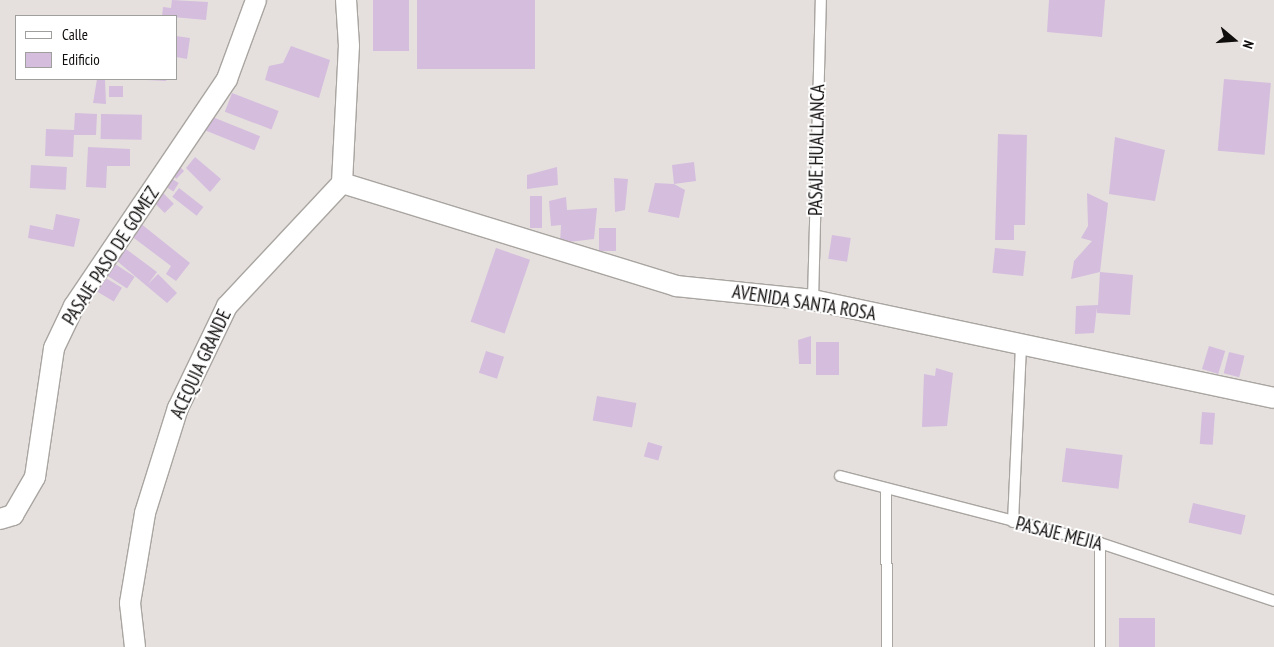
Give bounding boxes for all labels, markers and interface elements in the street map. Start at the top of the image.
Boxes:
legend [15,15,178,80]
north arrow [1209,15,1259,65]
text: Calle [62,25,88,44]
text: N [1239,38,1258,51]
text: Edificio [62,50,100,69]
street label: PASAJE HUALLANCA [804,84,830,216]
street label: PASAJE PASO DE GOMEZ [58,183,164,329]
street label: AVENIDA SANTA ROSA [730,280,878,326]
street label: ACEQUIA GRANDE [166,305,236,423]
street label: PASAJE MEJIA [1013,512,1105,556]

